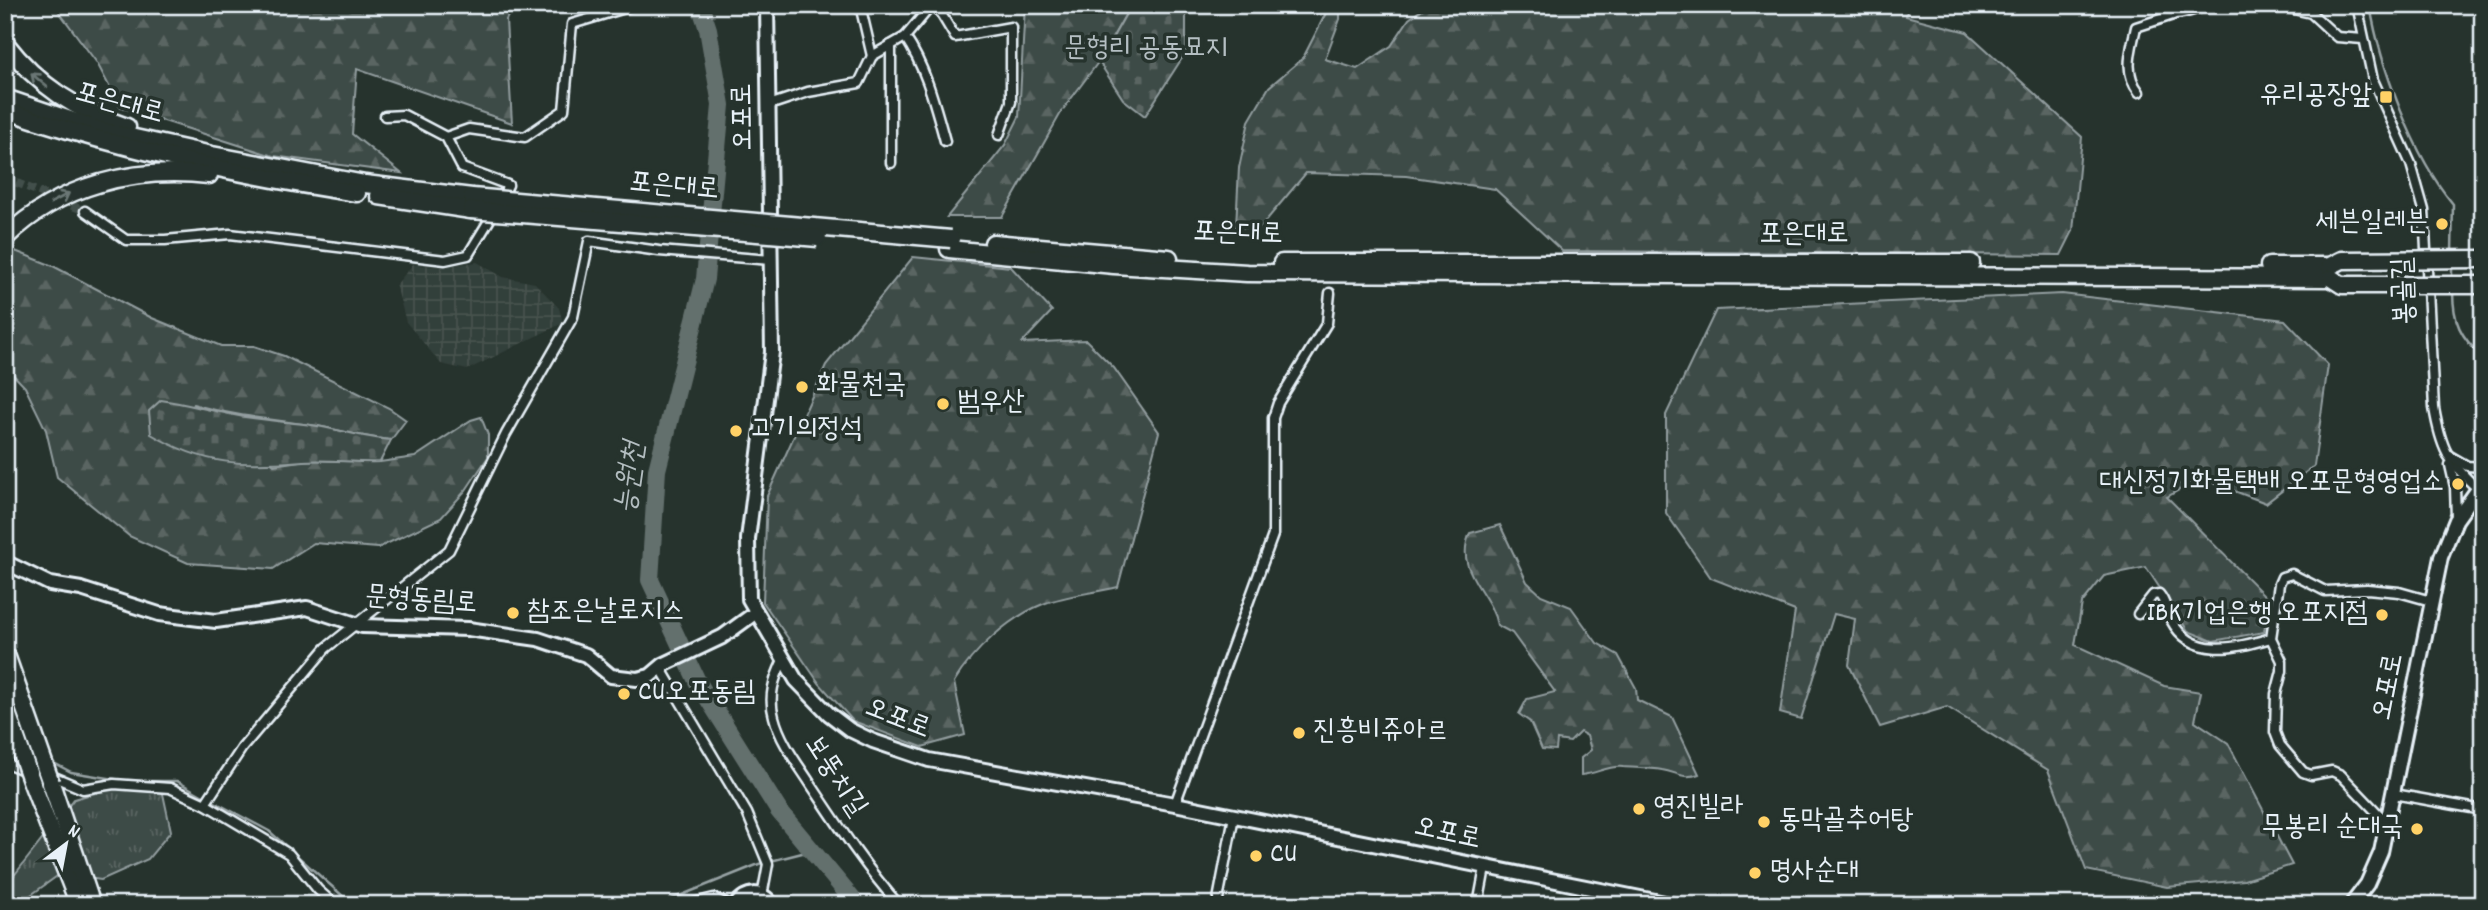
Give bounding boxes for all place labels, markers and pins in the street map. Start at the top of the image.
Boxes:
place label: 유리공장앞 [2259,77,2372,117]
marker: 유리공장앞 [2378,89,2394,105]
place label: 세븐일레븐 [2315,204,2428,244]
marker: 세븐일레븐 [2434,216,2450,232]
place label: 화물천국 [816,367,906,407]
marker: 화물천국 [794,379,810,395]
place label: 범우산 [957,384,1025,424]
marker: 범우산 [935,396,951,412]
place label: 고기의정석 [750,411,863,451]
marker: 고기의정석 [728,423,744,439]
place label: 대신정기화물택배 오포문형영업소 [2100,464,2444,504]
marker: 대신정기화물택배 오포문형영업소 [2450,476,2466,492]
place label: 참조은날로지스 [527,593,685,633]
place label: IBK기업은행 오포지점 [2146,595,2368,635]
marker: 참조은날로지스 [505,605,521,621]
marker: IBK기업은행 오포지점 [2374,607,2390,623]
place label: CU오포동림 [638,674,755,714]
marker: CU오포동림 [616,686,632,702]
place label: 진흥비쥬아르 [1313,713,1448,753]
marker: 진흥비쥬아르 [1291,725,1307,741]
place label: 영진빌라 [1653,789,1744,829]
marker: 영진빌라 [1631,801,1647,817]
place label: 동막골추어탕 [1778,802,1914,842]
place label: 무봉리 순대국 [2261,809,2403,849]
marker: 동막골추어탕 [1756,814,1772,830]
marker: 무봉리 순대국 [2409,821,2425,837]
place label: CU [1270,836,1297,876]
marker: CU [1248,848,1264,864]
place label: 명사순대 [1769,853,1859,893]
marker: 명사순대 [1747,865,1763,881]

